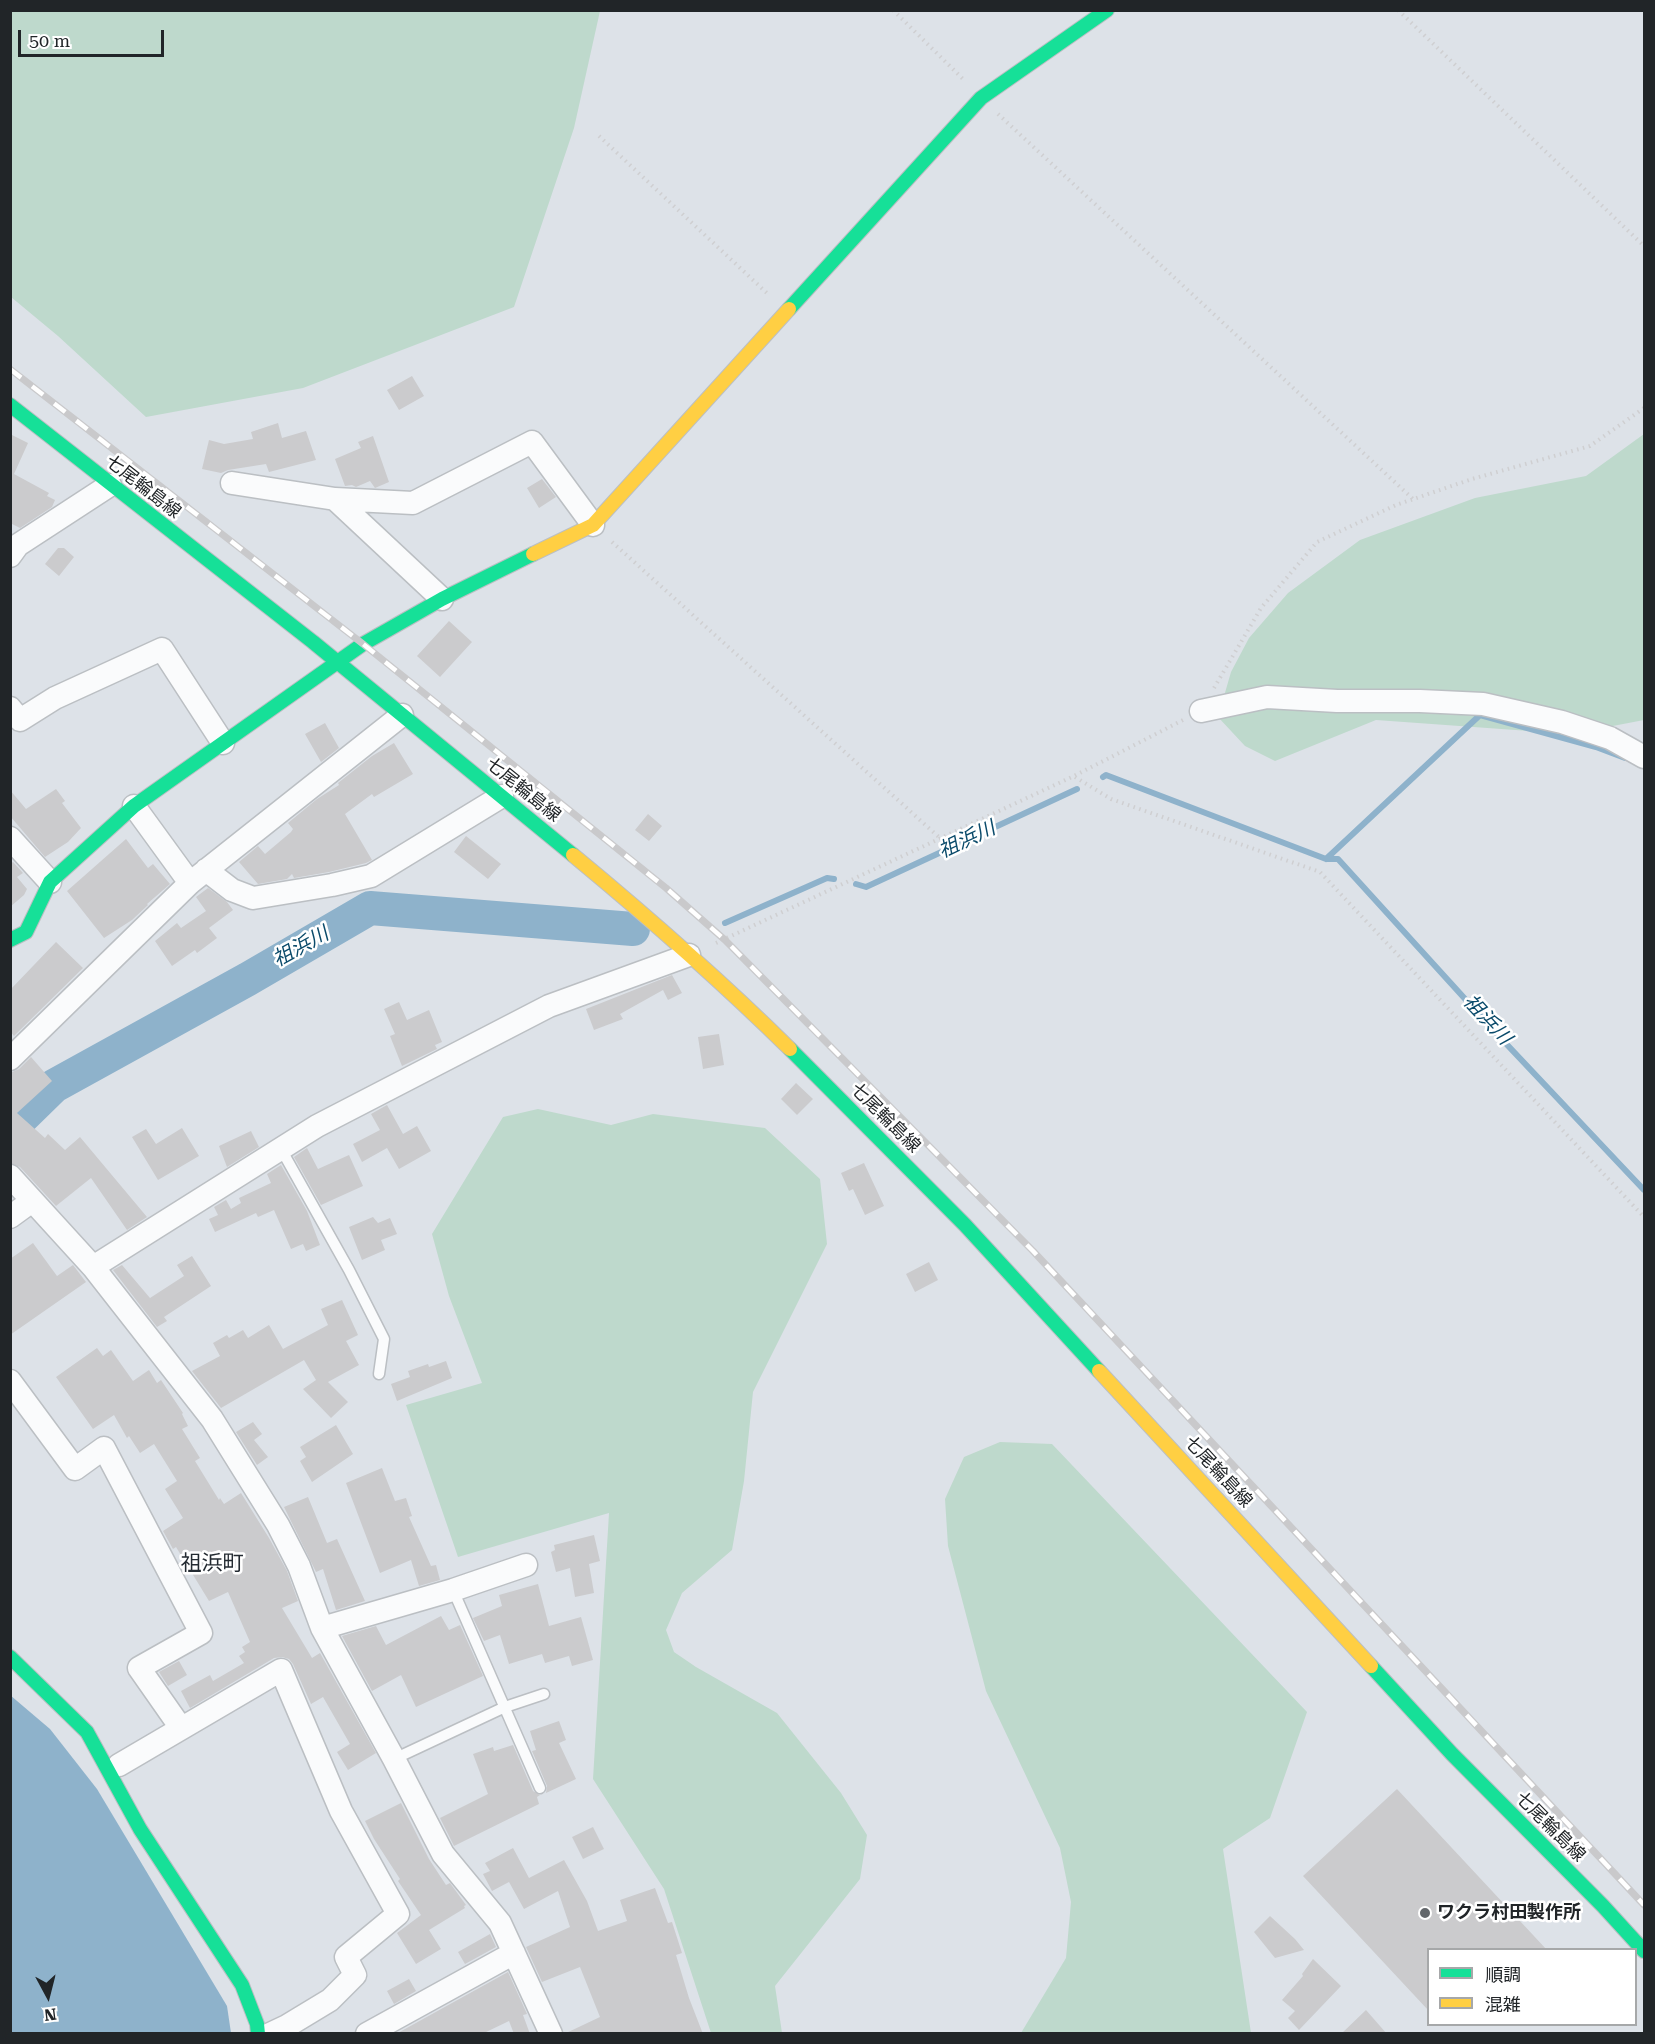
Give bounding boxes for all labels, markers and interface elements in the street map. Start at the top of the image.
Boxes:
scale bar [21,18,166,56]
text: 50 m [29,30,70,51]
street label: 七尾輪島線 [101,451,185,523]
street label: 七尾輪島線 [481,753,565,827]
water label: 祖浜川 [935,816,999,864]
water label: 祖浜川 [269,922,333,972]
water label: 祖浜川 [1458,990,1516,1050]
street label: 七尾輪島線 [846,1079,924,1157]
street label: 七尾輪島線 [1179,1432,1257,1512]
district label: 祖浜町 [181,1551,243,1577]
street label: 七尾輪島線 [1511,1788,1589,1866]
place label: ワクラ村田製作所 [1437,1902,1581,1924]
marker: ワクラ村田製作所 [1418,1906,1432,1920]
legend [1427,1948,1637,2026]
text: 順調 [1485,1964,1521,1985]
north arrow [18,1966,78,2026]
text: 混雑 [1485,1994,1521,2015]
text: N [43,2004,58,2025]

